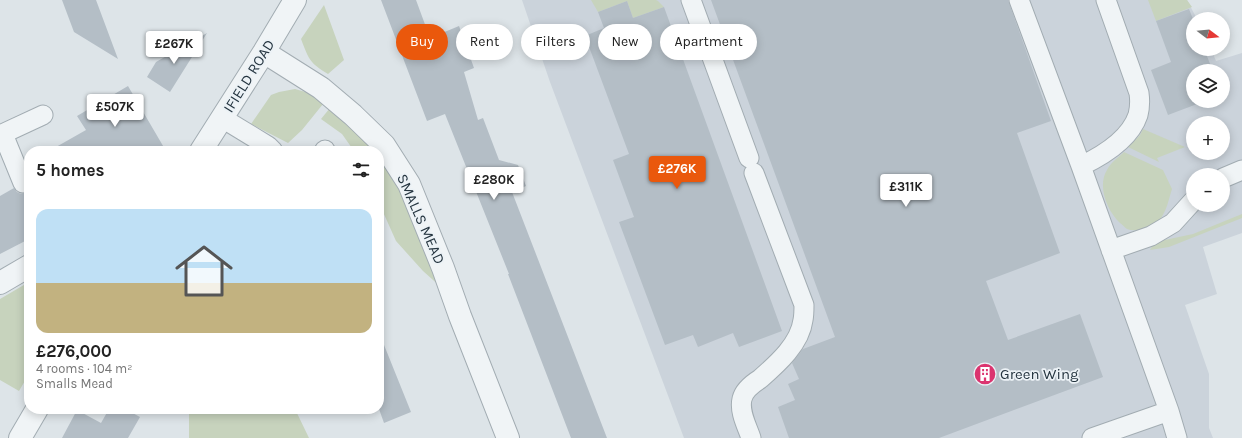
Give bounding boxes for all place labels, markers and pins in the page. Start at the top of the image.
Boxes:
pin: £267K [146,31,202,65]
pin: £507K [87,94,143,128]
pin: £276K [649,156,705,190]
pin: £280K [466,167,522,201]
pin: £311K [878,174,934,208]
building icon: Green Wing [972,361,998,387]
place label: Green Wing [1000,365,1079,383]

